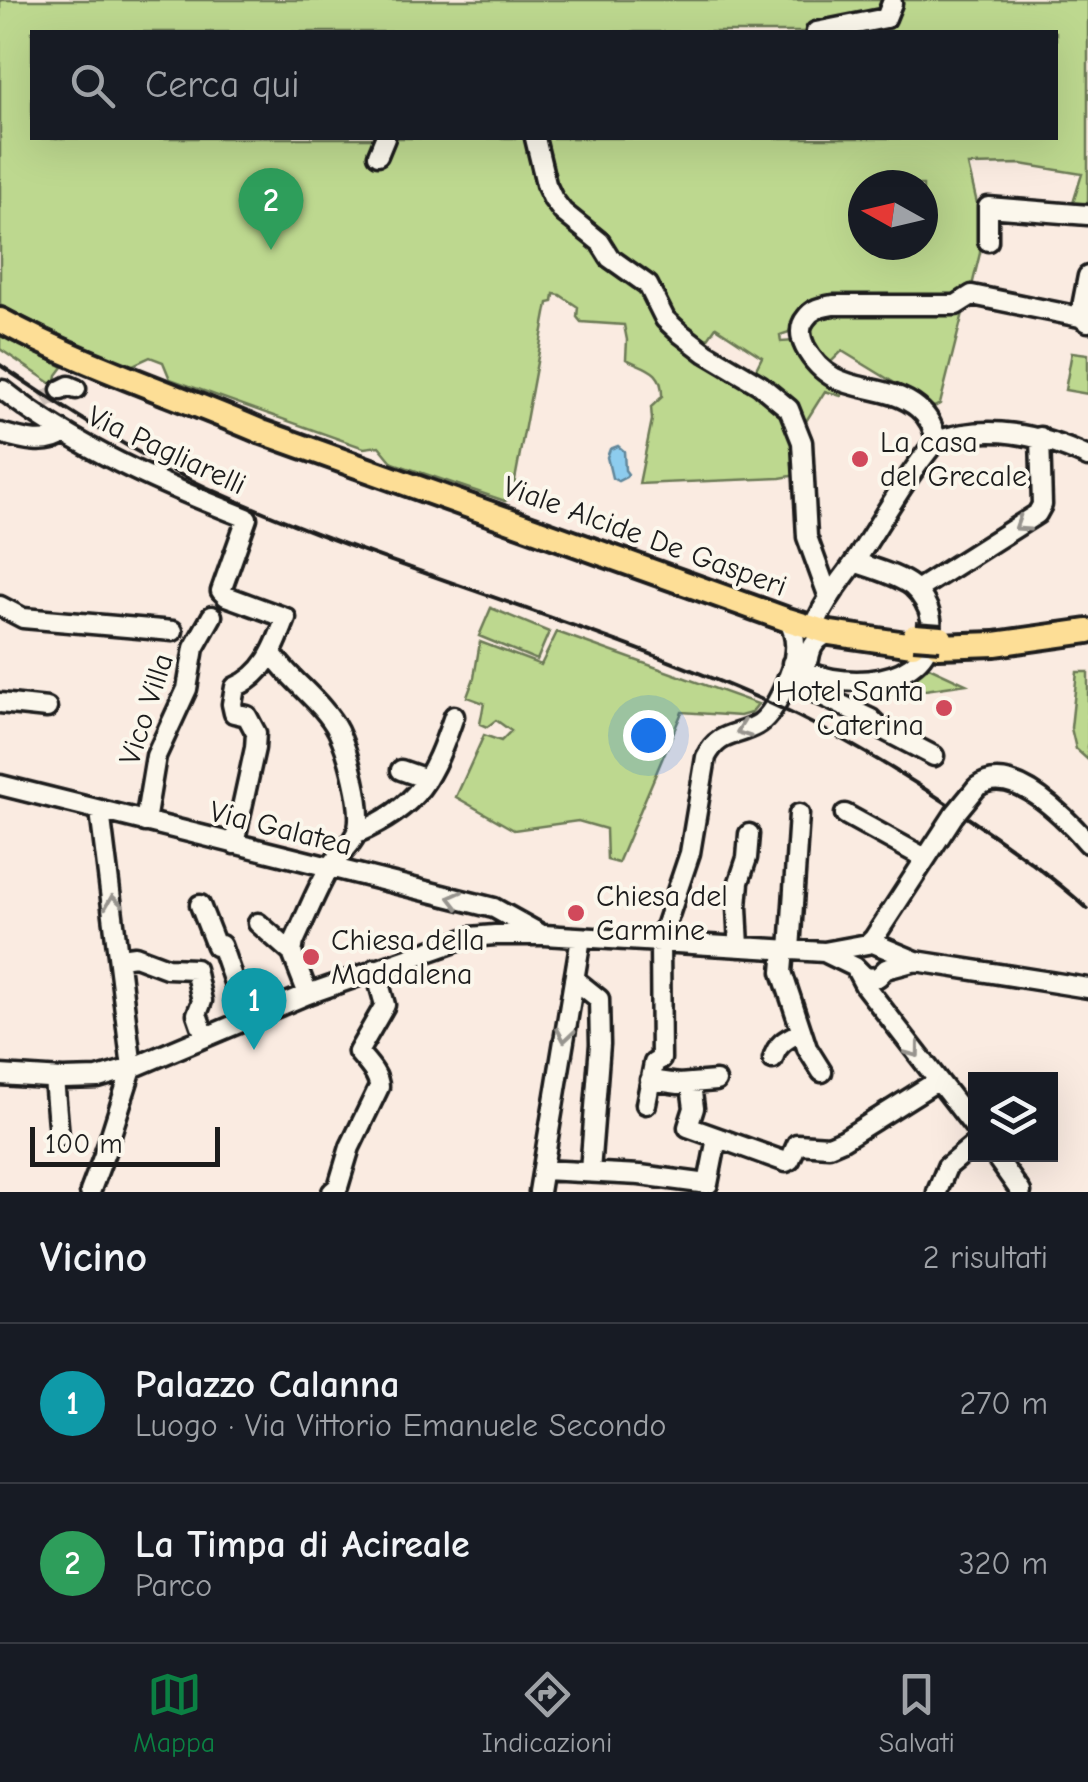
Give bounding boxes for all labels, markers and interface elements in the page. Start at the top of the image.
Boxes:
search box [30,30,1058,140]
icon: search [65,58,120,113]
text: Cerca qui [145,63,300,107]
pin: 2 [238,168,304,250]
north arrow [848,170,938,260]
street label: Via Pagliarelli [82,399,251,502]
place label: La casa del Grecale [880,425,1027,494]
marker: La casa del Grecale [849,448,871,470]
street label: Viale Alcide De Gasperi [498,469,791,604]
one-way arrow [1014,513,1032,532]
street label: Vico Villa [112,649,181,769]
place label: Hotel Santa Caterina [776,674,924,743]
marker: Hotel Santa Caterina [933,697,955,719]
your location [623,710,674,761]
one-way arrow [736,718,753,739]
street label: Via Galatea [206,794,356,863]
place label: Chiesa del Carmine [596,879,728,948]
one-way arrow [447,890,464,911]
one-way arrow [103,894,124,910]
marker: Chiesa del Carmine [565,902,587,924]
place label: Chiesa della Maddalena [331,923,485,992]
marker: Chiesa della Maddalena [300,946,322,968]
pin: 1 [222,968,286,1050]
one-way arrow [556,1026,577,1043]
one-way arrow [902,1039,919,1057]
map controls [968,1072,1058,1162]
button: layers [968,1072,1058,1162]
scale bar [30,1122,220,1166]
text: 100 m [45,1128,123,1160]
text: Vicino [40,1233,147,1282]
text: 2 risultati [923,1239,1048,1276]
text: Palazzo Calanna [135,1363,400,1407]
text: 1 [66,1385,79,1422]
text: 270 m [960,1385,1048,1422]
text: Luogo · Via Vittorio Emanuele Secondo [135,1407,666,1444]
text: La Timpa di Acireale [135,1523,470,1567]
text: 2 [65,1545,80,1582]
text: 320 m [958,1545,1048,1582]
text: Parco [135,1567,212,1604]
tab: Mappa [133,1667,215,1759]
tab: Indicazioni [482,1667,612,1759]
tab: Salvati [879,1667,955,1759]

